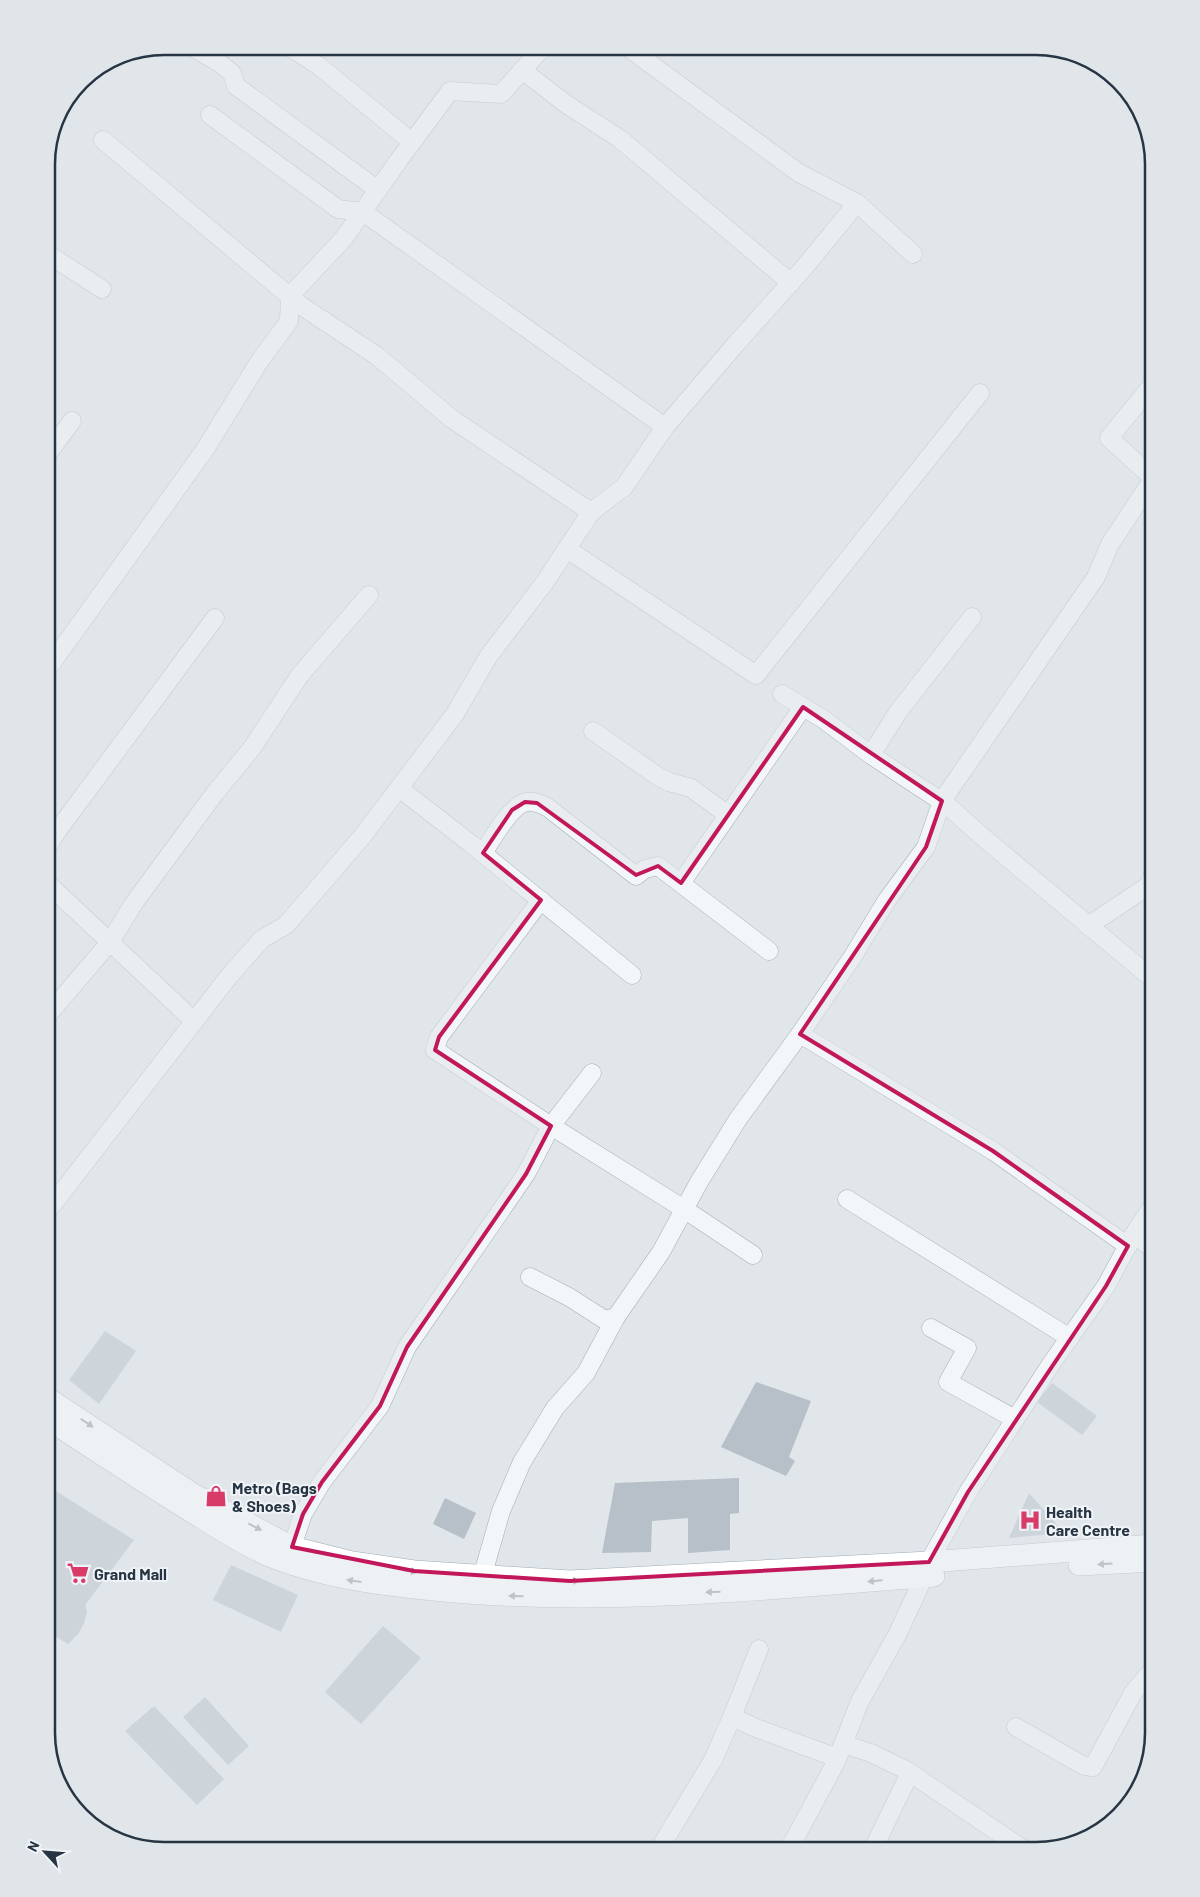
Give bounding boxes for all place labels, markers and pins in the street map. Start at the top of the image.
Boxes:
place label: Metro (Bags & Shoes) [232,1478,317,1515]
shop icon: Metro (Bags & Shoes) [203,1483,229,1509]
place label: Health Care Centre [1046,1502,1130,1539]
hospital icon: Health Care Centre [1017,1507,1043,1533]
supermarket icon: Grand Mall [65,1560,91,1586]
place label: Grand Mall [94,1564,167,1583]

